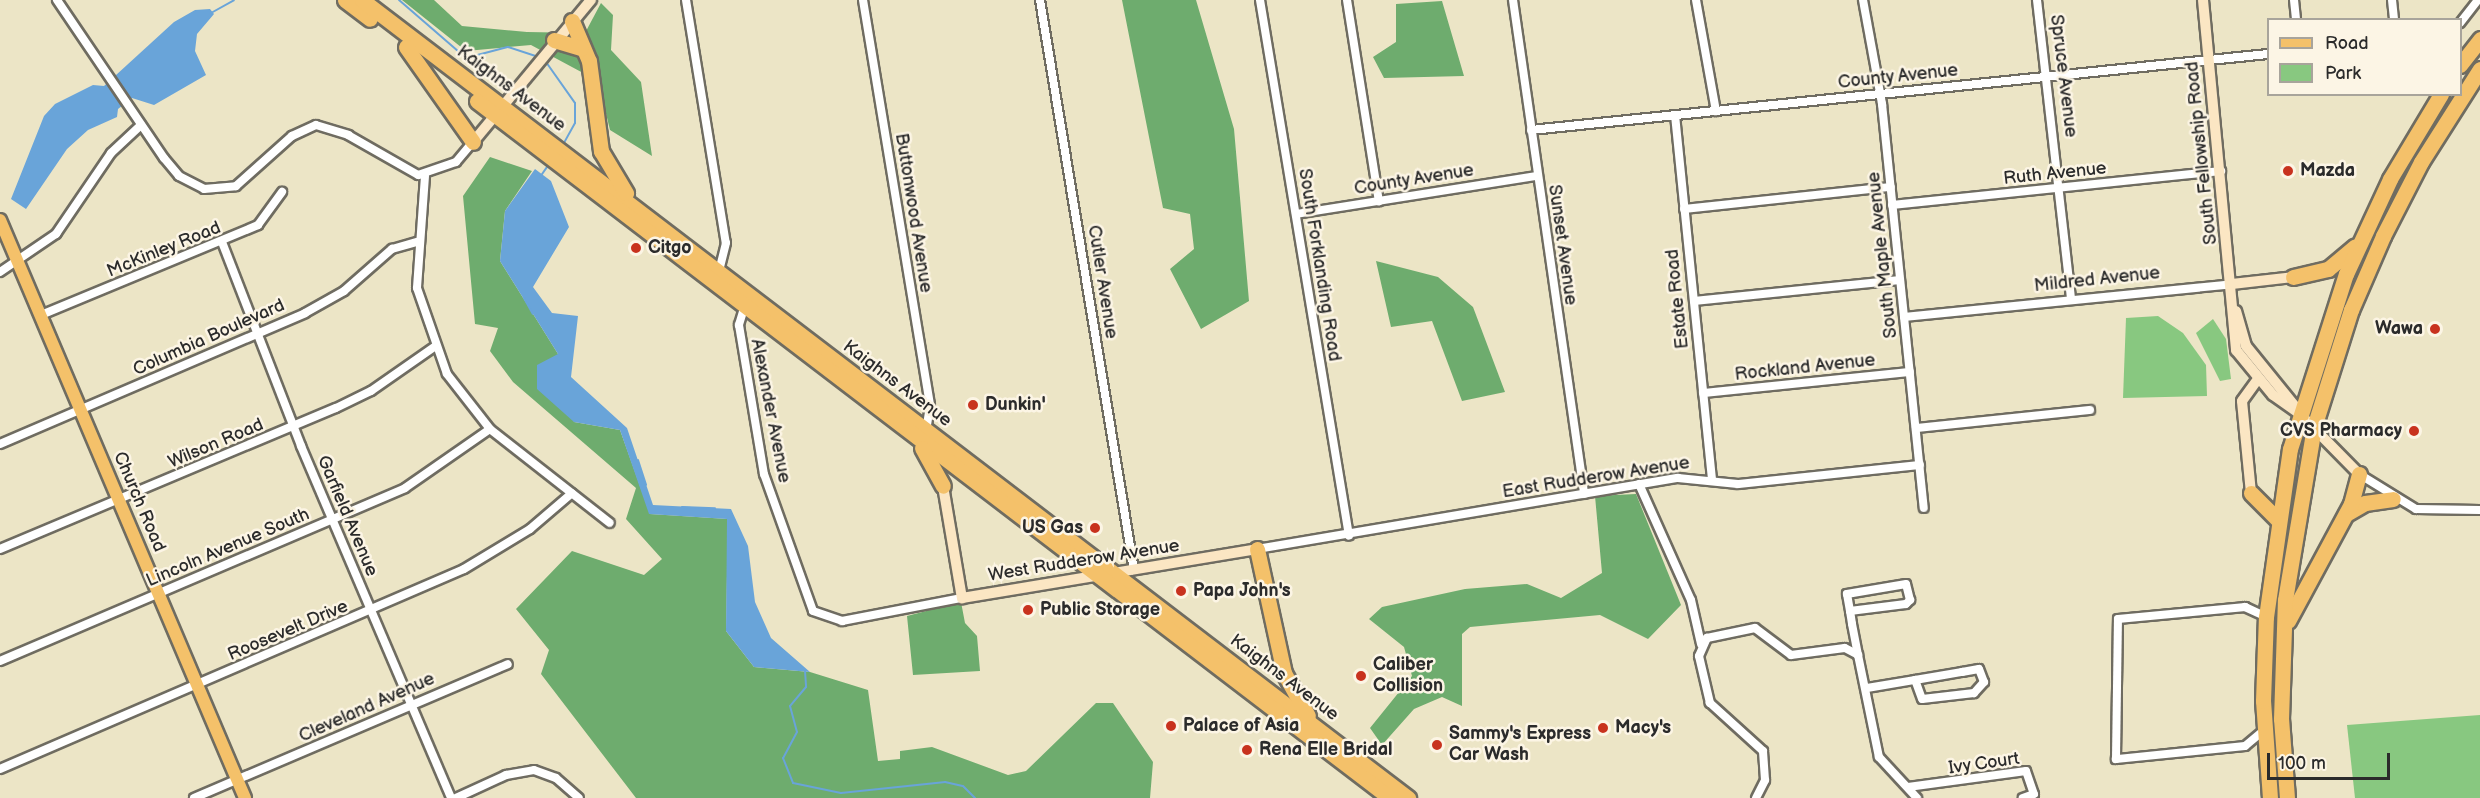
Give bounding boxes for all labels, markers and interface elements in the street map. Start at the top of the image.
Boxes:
street label: Spruce Avenue [2045,13,2081,139]
legend [2267,18,2462,96]
text: Road [2325,33,2369,54]
street label: Kaighns Avenue [452,41,570,137]
street label: County Avenue [1836,60,1960,94]
street label: South Fellowship Road [2182,60,2222,246]
text: Park [2325,63,2361,84]
street label: Buttonwood Avenue [890,132,936,294]
street label: Ruth Avenue [2002,158,2108,190]
street label: County Avenue [1352,160,1476,200]
place label: Mazda [2300,160,2355,182]
marker: Mazda [2281,164,2295,178]
street label: South Forklanding Road [1293,167,1345,363]
street label: South Maple Avenue [1864,171,1902,339]
street label: Sunset Avenue [1543,183,1581,307]
street label: McKinley Road [103,217,225,283]
street label: Cutler Avenue [1082,224,1122,340]
place label: Citgo [648,237,691,259]
marker: Citgo [629,241,643,255]
street label: Estate Road [1662,248,1694,350]
street label: Mildred Avenue [2033,263,2161,297]
street label: Columbia Boulevard [130,295,288,381]
place label: Wawa [2375,318,2423,340]
marker: Wawa [2428,322,2442,336]
street label: Kaighns Avenue [838,336,956,432]
street label: Alexander Avenue [745,337,795,485]
street label: Rockland Avenue [1734,350,1876,386]
place label: Dunkin' [985,394,1046,416]
marker: Dunkin' [966,398,980,412]
street label: Wilson Road [165,414,267,474]
place label: CVS Pharmacy [2280,420,2402,442]
marker: CVS Pharmacy [2407,424,2421,438]
street label: Church Road [108,449,170,555]
street label: Garfield Avenue [312,452,382,580]
street label: East Rudderow Avenue [1501,453,1691,503]
street label: Lincoln Avenue South [143,504,313,592]
place label: US Gas [1022,517,1083,539]
marker: US Gas [1088,521,1102,535]
street label: West Rudderow Avenue [987,535,1181,587]
place label: Papa John's [1193,580,1291,602]
marker: Papa John's [1174,584,1188,598]
street label: Roosevelt Drive [225,596,351,666]
place label: Public Storage [1040,599,1160,621]
marker: Public Storage [1021,603,1035,617]
street label: Kaighns Avenue [1225,630,1343,726]
place label: Caliber Collision [1373,655,1443,698]
street label: Cleveland Avenue [296,668,438,748]
marker: Caliber Collision [1354,669,1368,683]
place label: Palace of Asia [1183,715,1299,737]
place label: Macy's [1615,717,1671,739]
marker: Palace of Asia [1164,719,1178,733]
marker: Macy's [1596,721,1610,735]
place label: Sammy's Express Car Wash [1449,724,1591,766]
marker: Sammy's Express Car Wash [1430,738,1444,752]
place label: Rena Elle Bridal [1259,739,1393,761]
scale bar [2270,741,2393,779]
marker: Rena Elle Bridal [1240,743,1254,757]
street label: Ivy Court [1946,748,2022,780]
text: 100 m [2278,753,2326,774]

